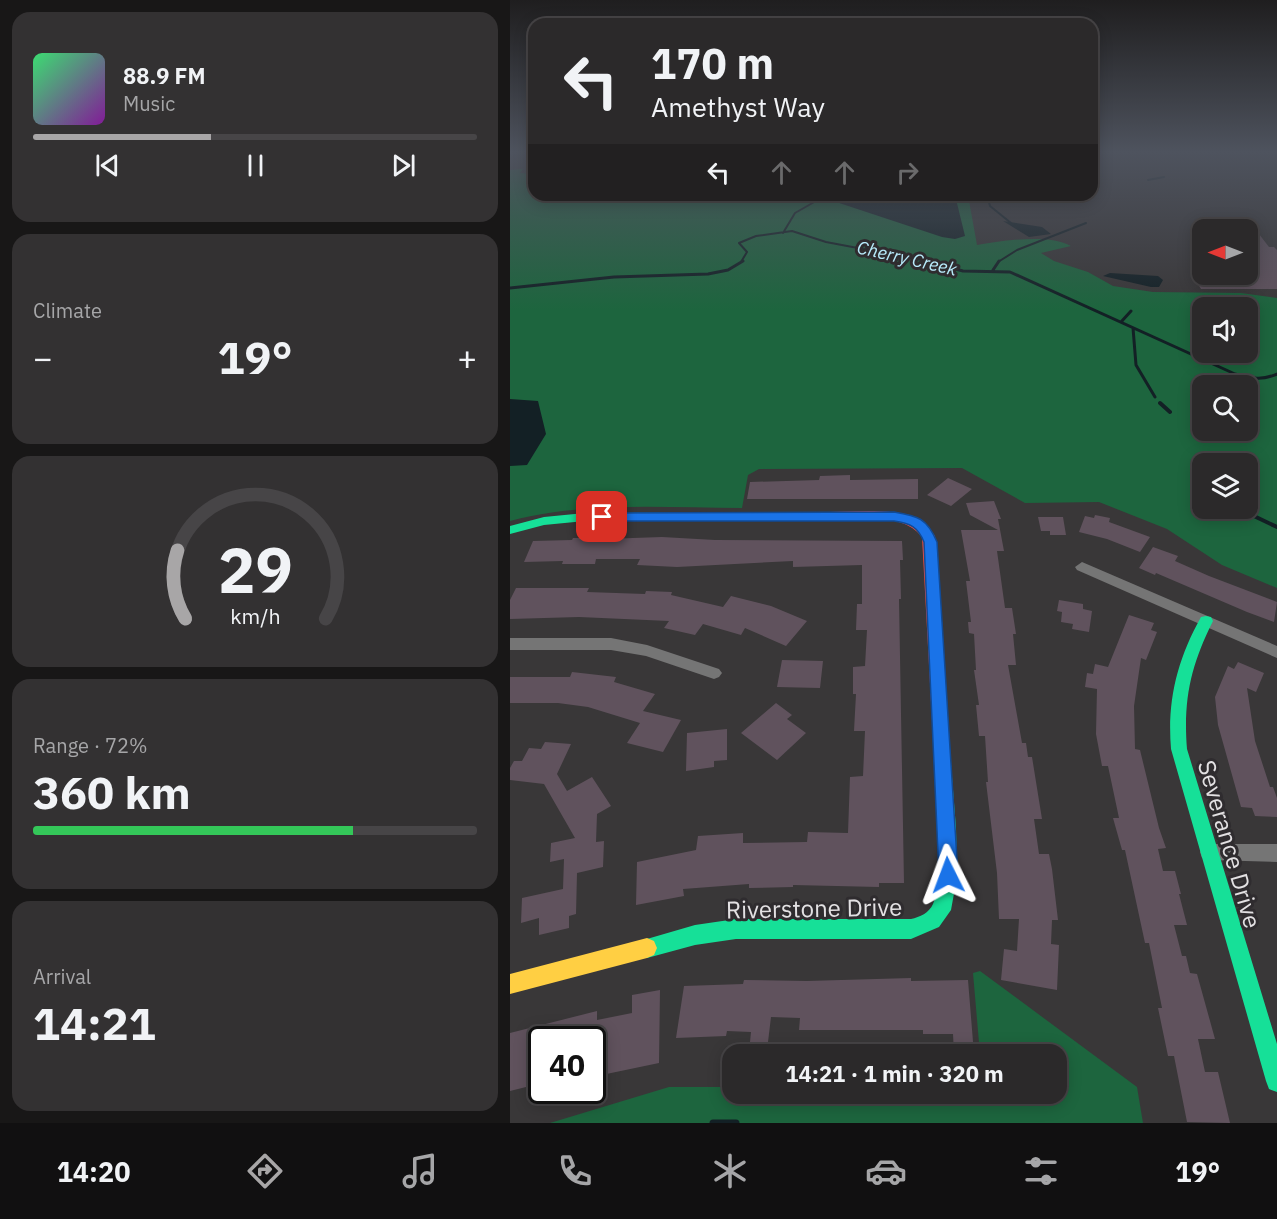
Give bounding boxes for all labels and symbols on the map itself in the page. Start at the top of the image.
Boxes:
north arrow [1192,219,1258,285]
water label: Cherry Creek [855,235,960,281]
pin [576,491,627,542]
street label: Severance Drive [1191,756,1269,932]
position arrow [916,843,980,907]
street label: Riverstone Drive [726,890,902,926]
speed limit sign: 40 [528,1026,606,1104]

